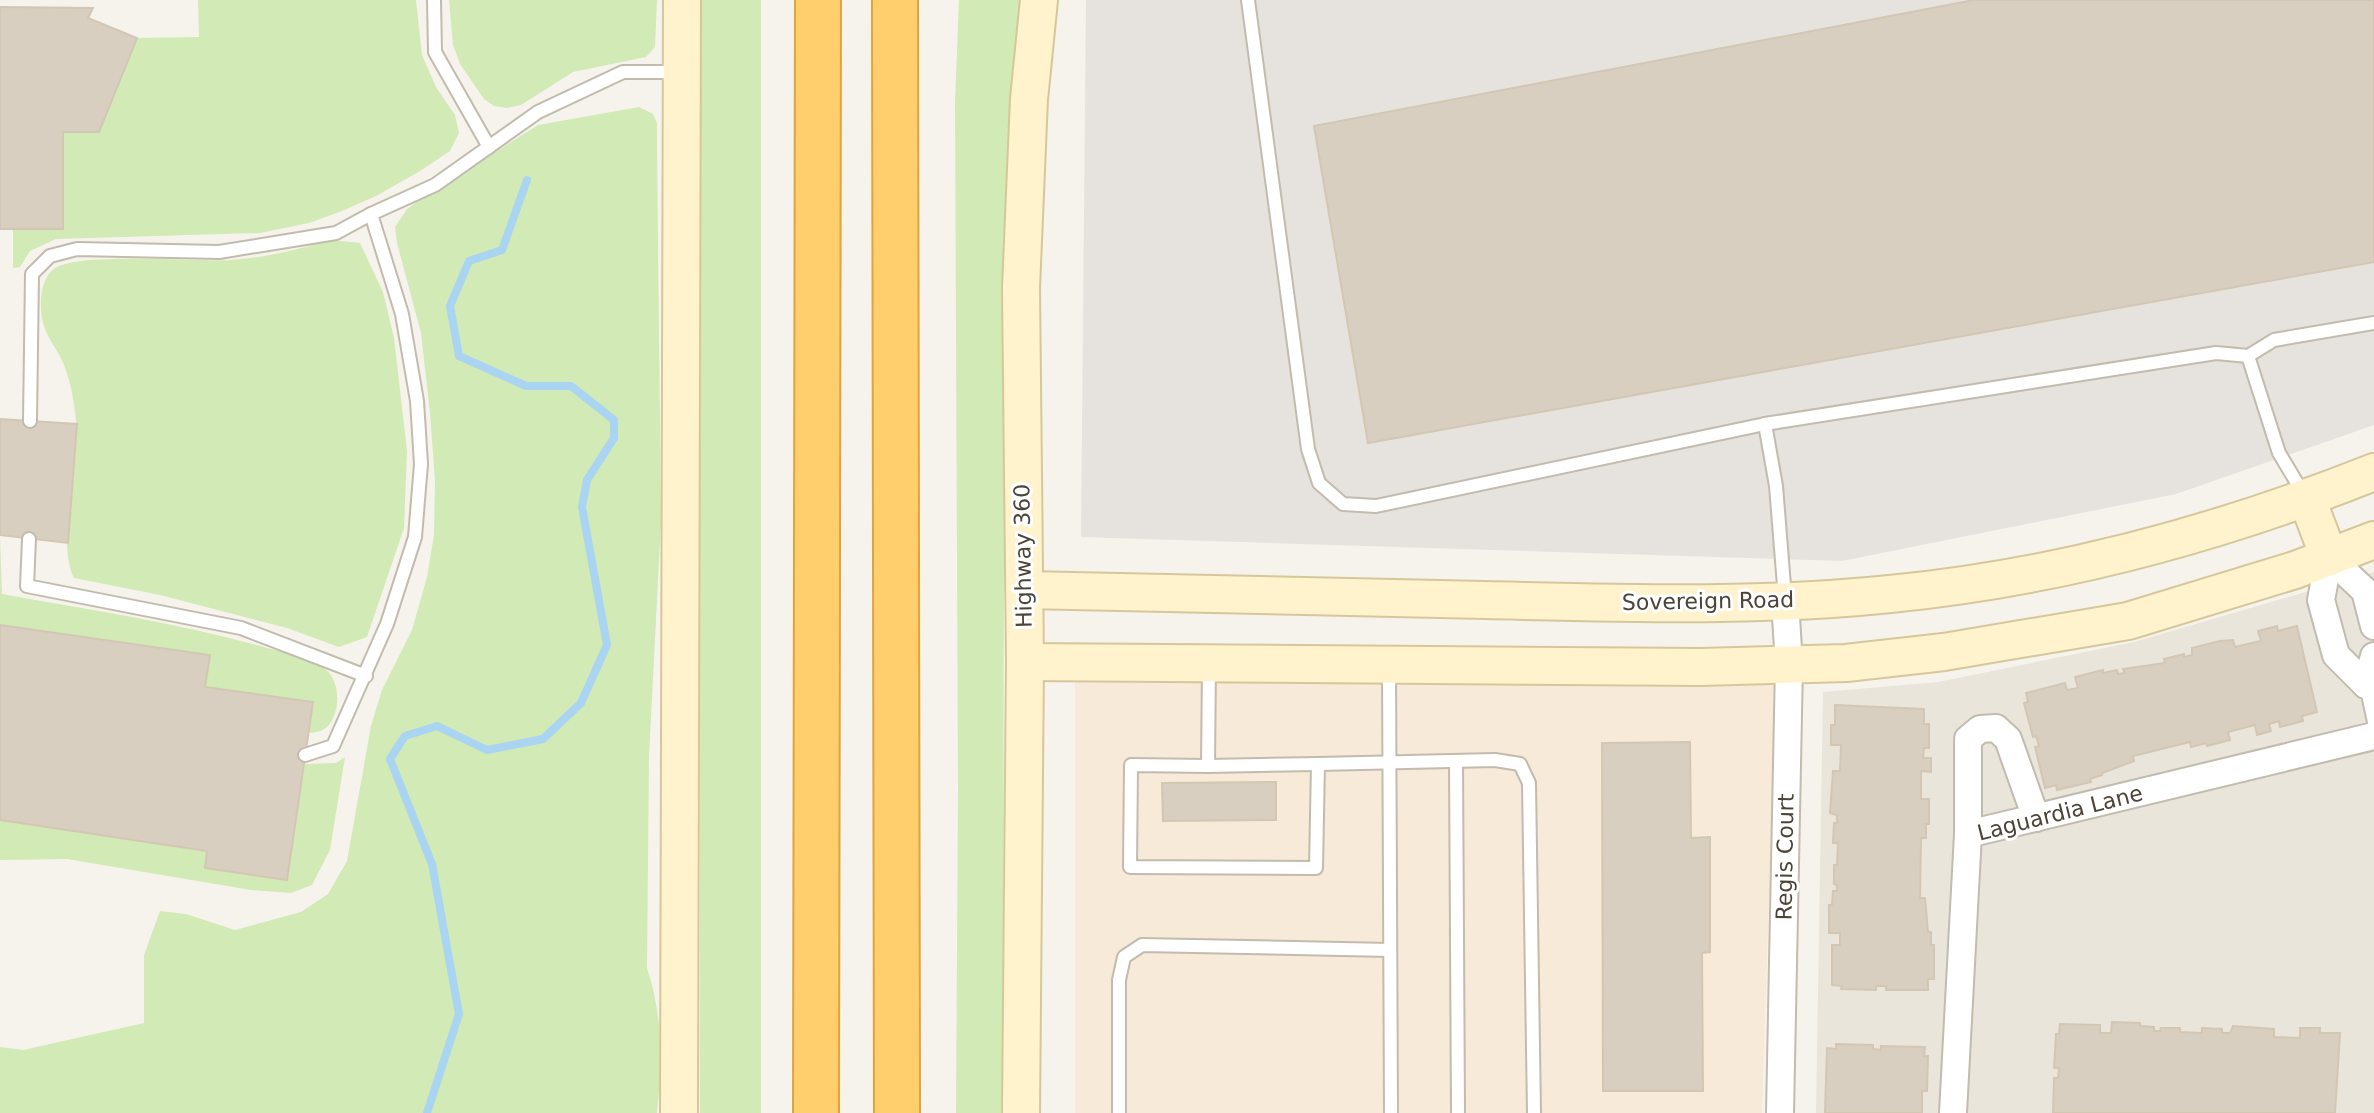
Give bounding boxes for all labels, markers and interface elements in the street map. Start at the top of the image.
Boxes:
street label: Highway 360 [1009,484,1037,628]
street label: Sovereign Road [1622,587,1794,615]
street label: Laguardia Lane [1975,780,2145,846]
street label: Regis Court [1771,793,1799,921]

